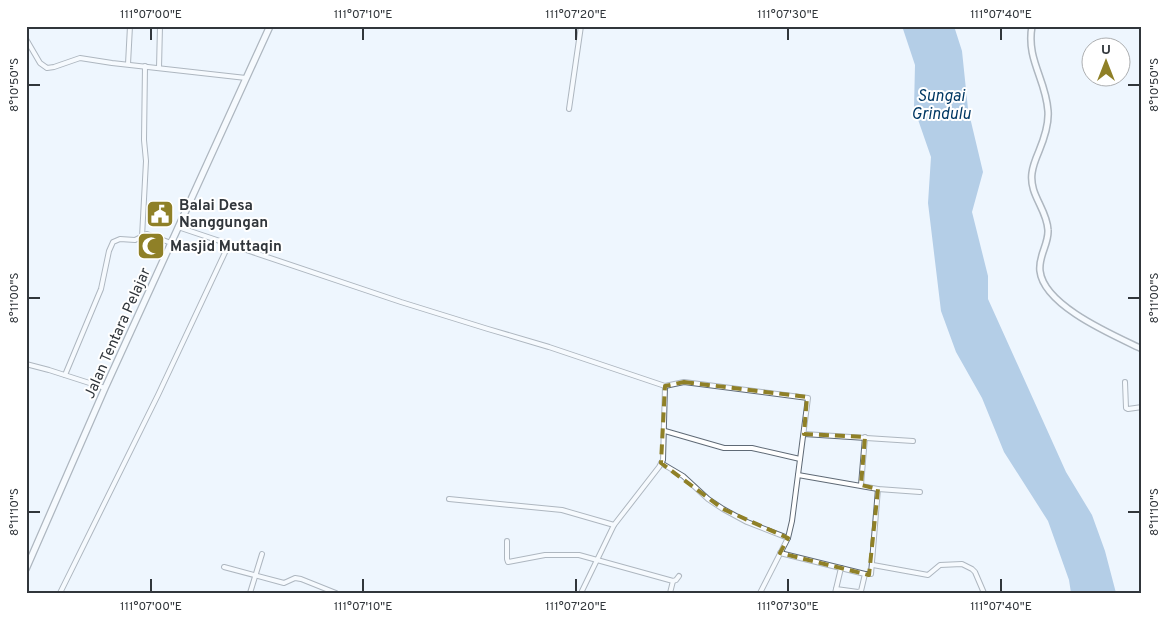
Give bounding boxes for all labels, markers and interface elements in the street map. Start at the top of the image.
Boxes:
text: 111°07'00"E [120,7,182,23]
text: 111°07'10"E [334,7,392,23]
text: 111°07'20"E [545,7,607,23]
text: 111°07'30"E [757,7,819,23]
text: 111°07'40"E [970,7,1032,23]
north arrow [1080,38,1130,88]
text: U [1101,42,1111,59]
text: 8°10'50"S [7,58,23,112]
text: 8°10'50"S [1147,58,1163,112]
water label: Sungai Grindulu [911,87,971,125]
place label: Balai Desa Nanggungan [179,197,268,233]
public building icon: Balai Desa Nanggungan [145,199,175,229]
mosque icon: Masjid Muttaqin [136,231,166,261]
place label: Masjid Muttaqin [170,238,282,257]
street label: Jalan Tentara Pelajar [81,265,156,402]
text: 8°11'00"S [7,272,23,324]
text: 8°11'00"S [1147,272,1163,324]
text: 8°11'10"S [7,488,23,536]
text: 8°11'10"S [1147,488,1163,536]
text: 111°07'00"E [120,599,182,615]
text: 111°07'10"E [334,599,392,615]
text: 111°07'20"E [545,599,607,615]
text: 111°07'30"E [757,599,819,615]
text: 111°07'40"E [970,599,1032,615]

